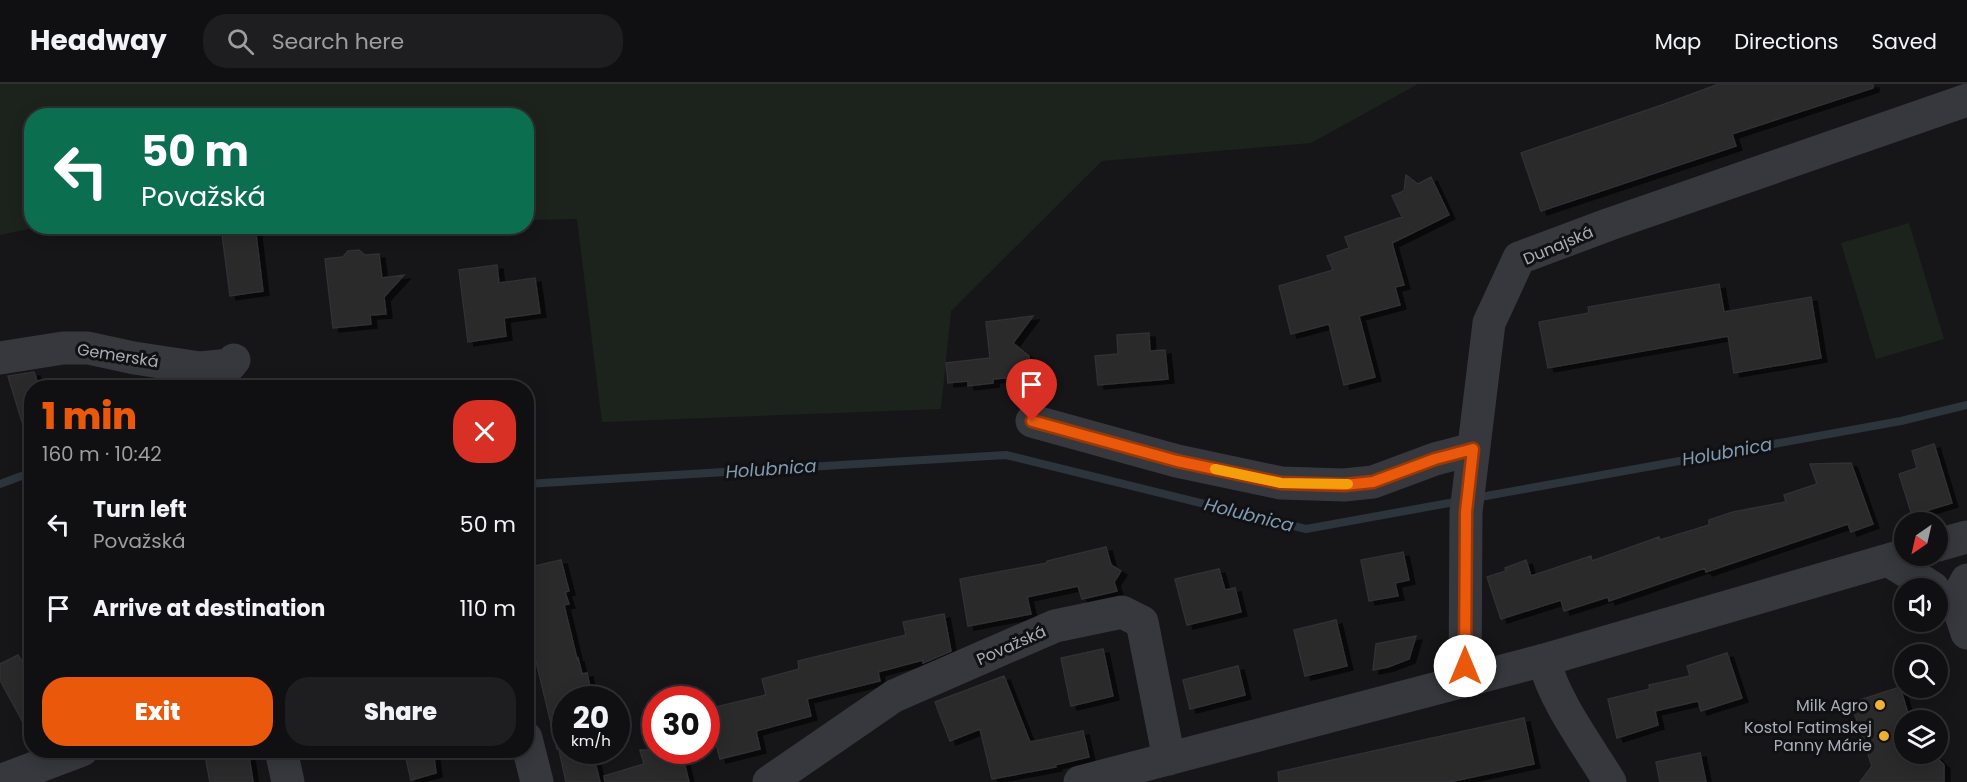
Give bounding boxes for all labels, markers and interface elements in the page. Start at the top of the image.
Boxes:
search box [203,14,623,68]
text: Headway [30,21,167,60]
icon: search [224,25,257,58]
text: Search here [272,26,404,57]
text: Map [1655,27,1701,56]
text: Directions [1734,27,1838,56]
text: Saved [1871,27,1937,56]
text: 50 m [141,122,249,181]
icon: left [42,132,120,210]
text: Považská [141,178,266,215]
street label: Dunajská [1520,220,1597,271]
street label: Gemerská [76,338,160,373]
pin [1006,359,1057,421]
icon: arrive [1015,368,1048,401]
text: 1 min [42,391,137,442]
button: close [453,400,516,463]
water label: Holubnica [1680,431,1774,472]
text: 160 m · 10:42 [42,440,162,468]
water label: Holubnica [725,453,817,484]
water label: Holubnica [1202,491,1296,538]
text: Turn left [93,494,187,525]
icon: left [42,508,75,541]
text: 50 m [460,509,516,540]
north arrow [1894,512,1948,566]
map controls [1894,512,1948,764]
text: Považská [93,527,185,555]
button: sound [1894,578,1948,632]
icon: arrive [42,592,75,625]
text: Arrive at destination [93,593,325,624]
text: 110 m [460,593,516,624]
street label: Považská [973,620,1050,671]
position arrow [1433,634,1497,698]
button: search [1894,644,1948,698]
button: Exit [42,677,273,746]
button: Share [285,677,516,746]
speed limit sign: 30 [642,686,720,764]
place label: Milk Agro [1796,694,1868,717]
text: 20 [573,696,609,739]
marker: Milk Agro [1873,698,1887,712]
button: layers [1894,710,1948,764]
place label: Kostol Fatimskej Panny Márie [1744,716,1872,757]
marker: Kostol Fatimskej Panny Márie [1877,729,1891,743]
text: km/h [571,730,611,751]

